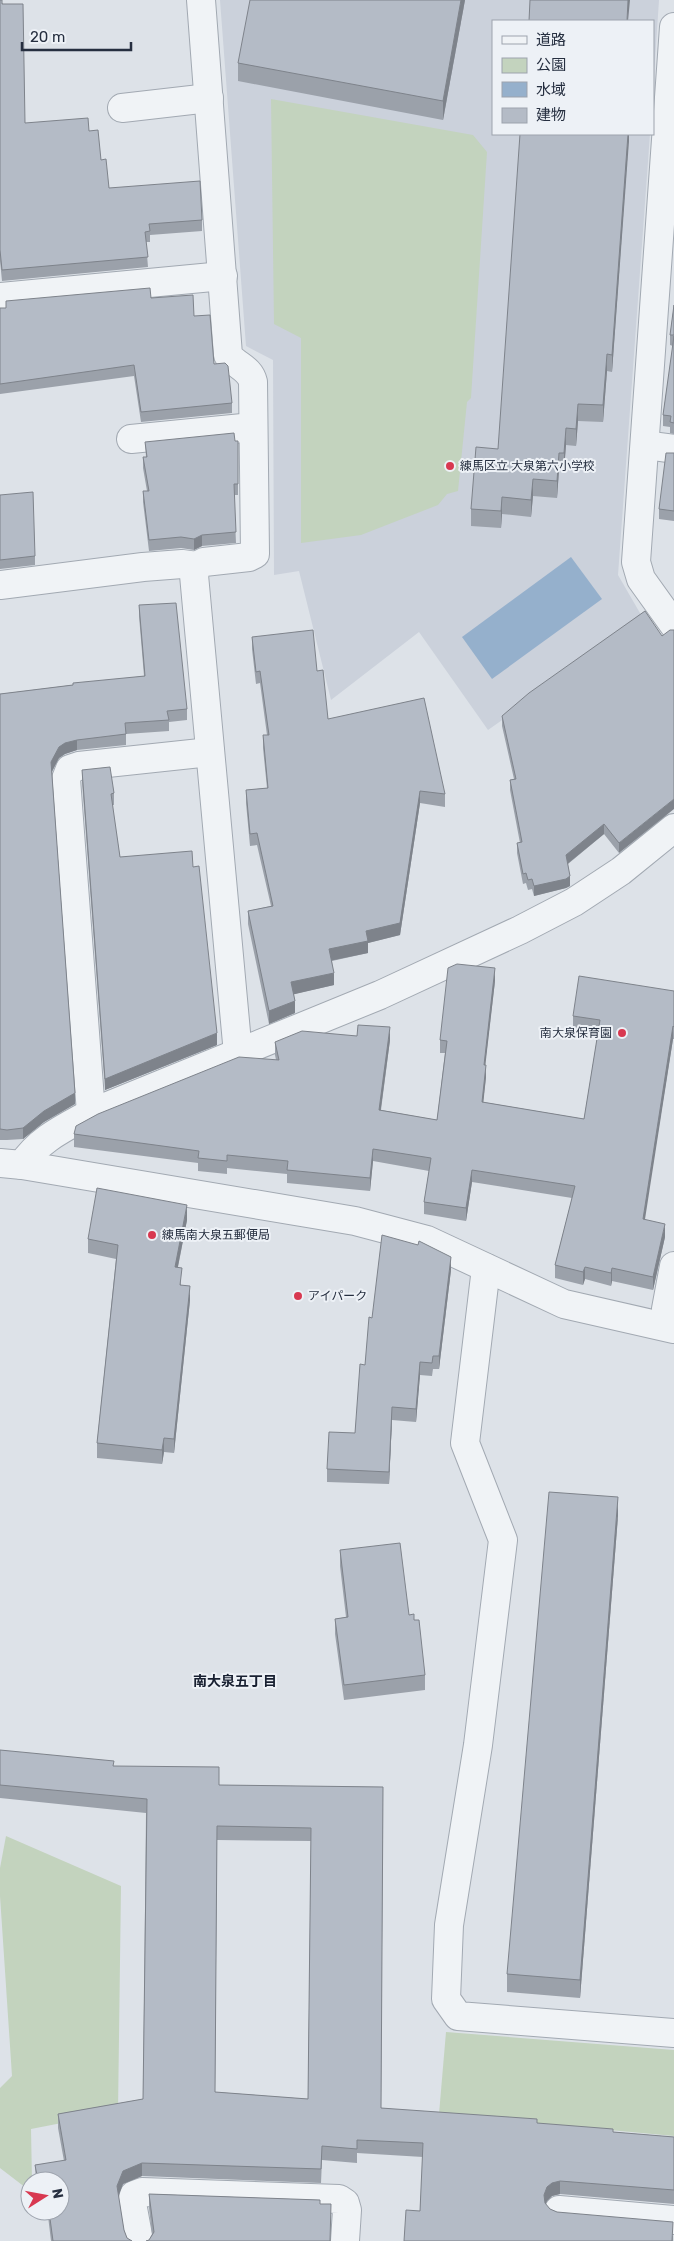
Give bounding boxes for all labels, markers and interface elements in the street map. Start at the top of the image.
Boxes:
scale bar [22,20,131,52]
legend [492,20,654,135]
text: 20 m [30,28,65,46]
text: 道路 [536,31,566,49]
text: 公園 [536,56,566,74]
text: 水域 [536,81,566,99]
text: 建物 [536,106,566,124]
place label: 練馬区立 大泉第六小学校 [460,459,595,473]
marker: 練馬区立 大泉第六小学校 [444,460,456,472]
place label: 南大泉保育園 [540,1026,612,1040]
marker: 南大泉保育園 [616,1027,628,1039]
place label: 練馬南大泉五郵便局 [162,1228,270,1242]
marker: 練馬南大泉五郵便局 [146,1229,158,1241]
place label: アイパーク [308,1289,367,1303]
marker: アイパーク [292,1290,304,1302]
district label: 南大泉五丁目 [193,1673,277,1690]
north arrow [20,2171,70,2221]
text: N [48,2187,67,2200]

